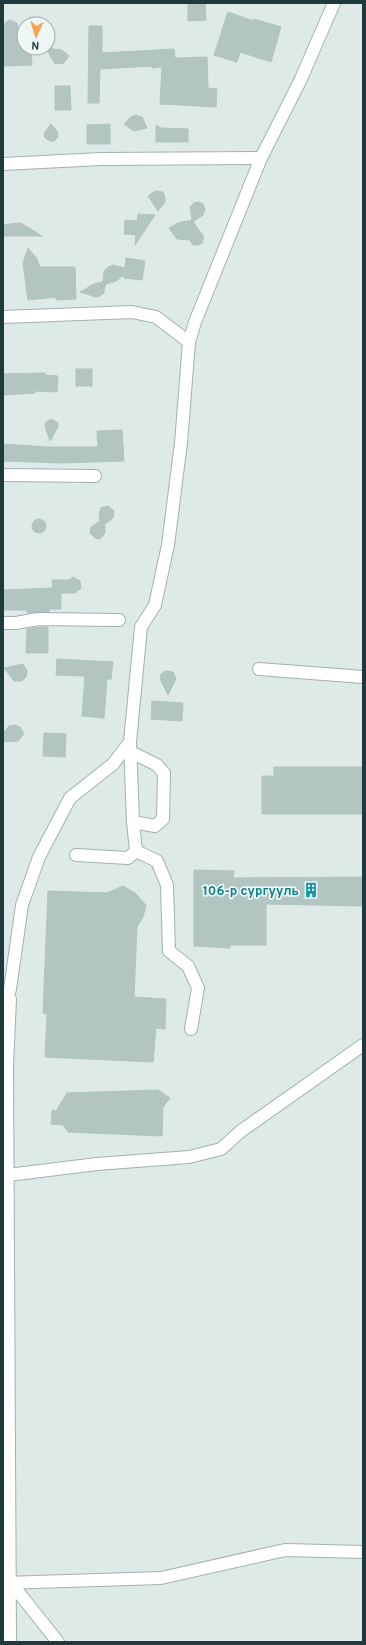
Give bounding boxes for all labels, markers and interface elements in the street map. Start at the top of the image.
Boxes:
north arrow [16,16,56,56]
text: N [31,38,40,52]
building icon: 106-р сургууль [302,881,320,899]
place label: 106-р сургууль [203,884,299,900]

